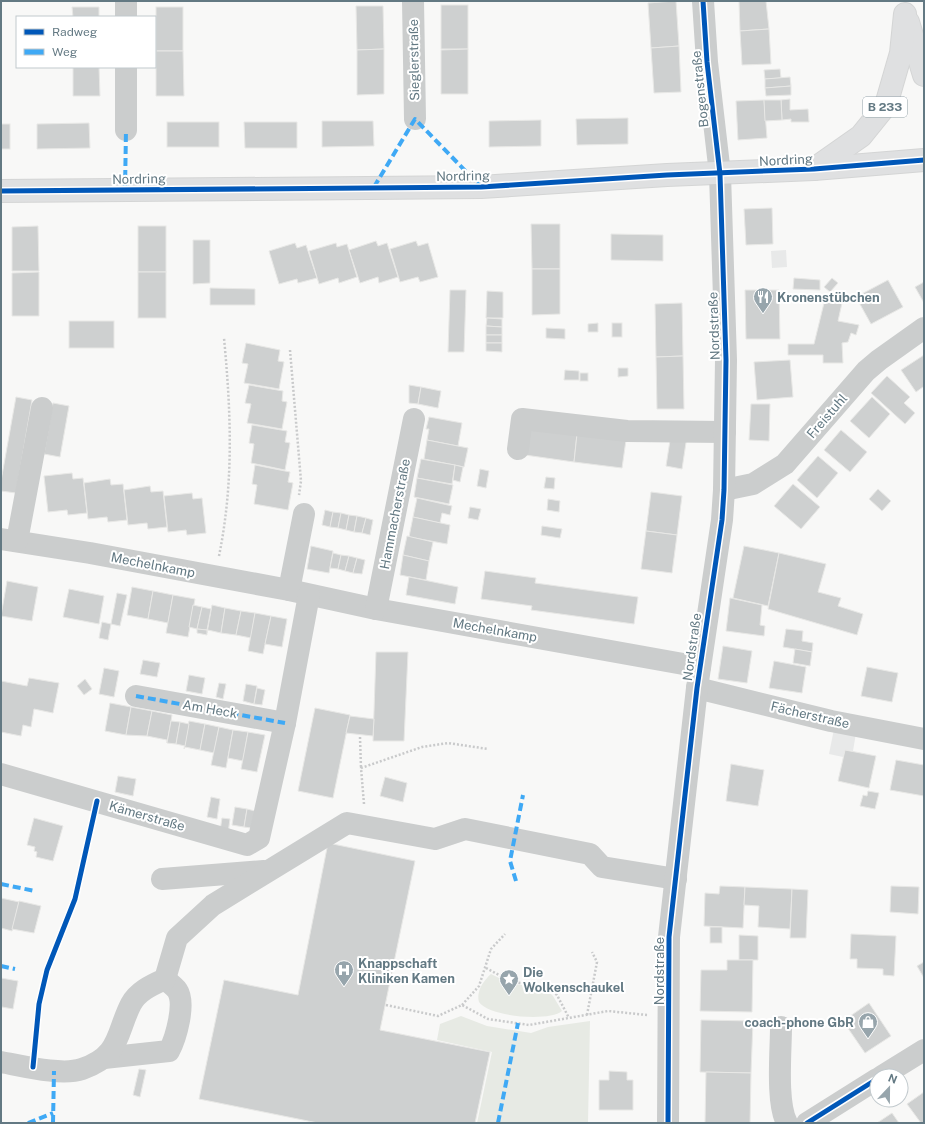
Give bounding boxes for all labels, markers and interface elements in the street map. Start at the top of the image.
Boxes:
legend [16,16,156,68]
street label: Sieglerstraße [406,19,422,101]
text: Radweg [52,25,97,39]
text: Weg [52,45,77,59]
street label: Bogenstraße [689,50,711,128]
road number: B 233 [863,97,907,117]
street label: Nordring [759,151,813,169]
street label: Nordring [436,168,490,184]
street label: Nordring [112,171,166,187]
restaurant icon: Kronenstübchen [752,286,774,314]
place label: Kronenstübchen [777,290,880,305]
street label: Nordstraße [705,292,723,360]
street label: Freistuhl [804,391,850,441]
street label: Hammacherstraße [377,457,413,571]
street label: Mechelnkamp [110,549,197,581]
street label: Nordstraße [680,612,704,682]
street label: Mechelnkamp [452,615,539,645]
street label: Am Heck [182,697,238,721]
street label: Fächerstraße [769,699,851,731]
street label: Kämerstraße [107,798,187,834]
street label: Nordstraße [652,937,667,1005]
place label: Knappschaft Kliniken Kamen [358,956,455,986]
hospital icon: Knappschaft Kliniken Kamen [333,959,355,987]
place label: Die Wolkenschaukel [523,965,625,995]
place icon: Die Wolkenschaukel [498,968,520,996]
shop icon: coach-phone GbR [857,1011,879,1039]
place label: coach-phone GbR [744,1015,854,1030]
north arrow [869,1068,909,1108]
text: N [887,1072,899,1086]

